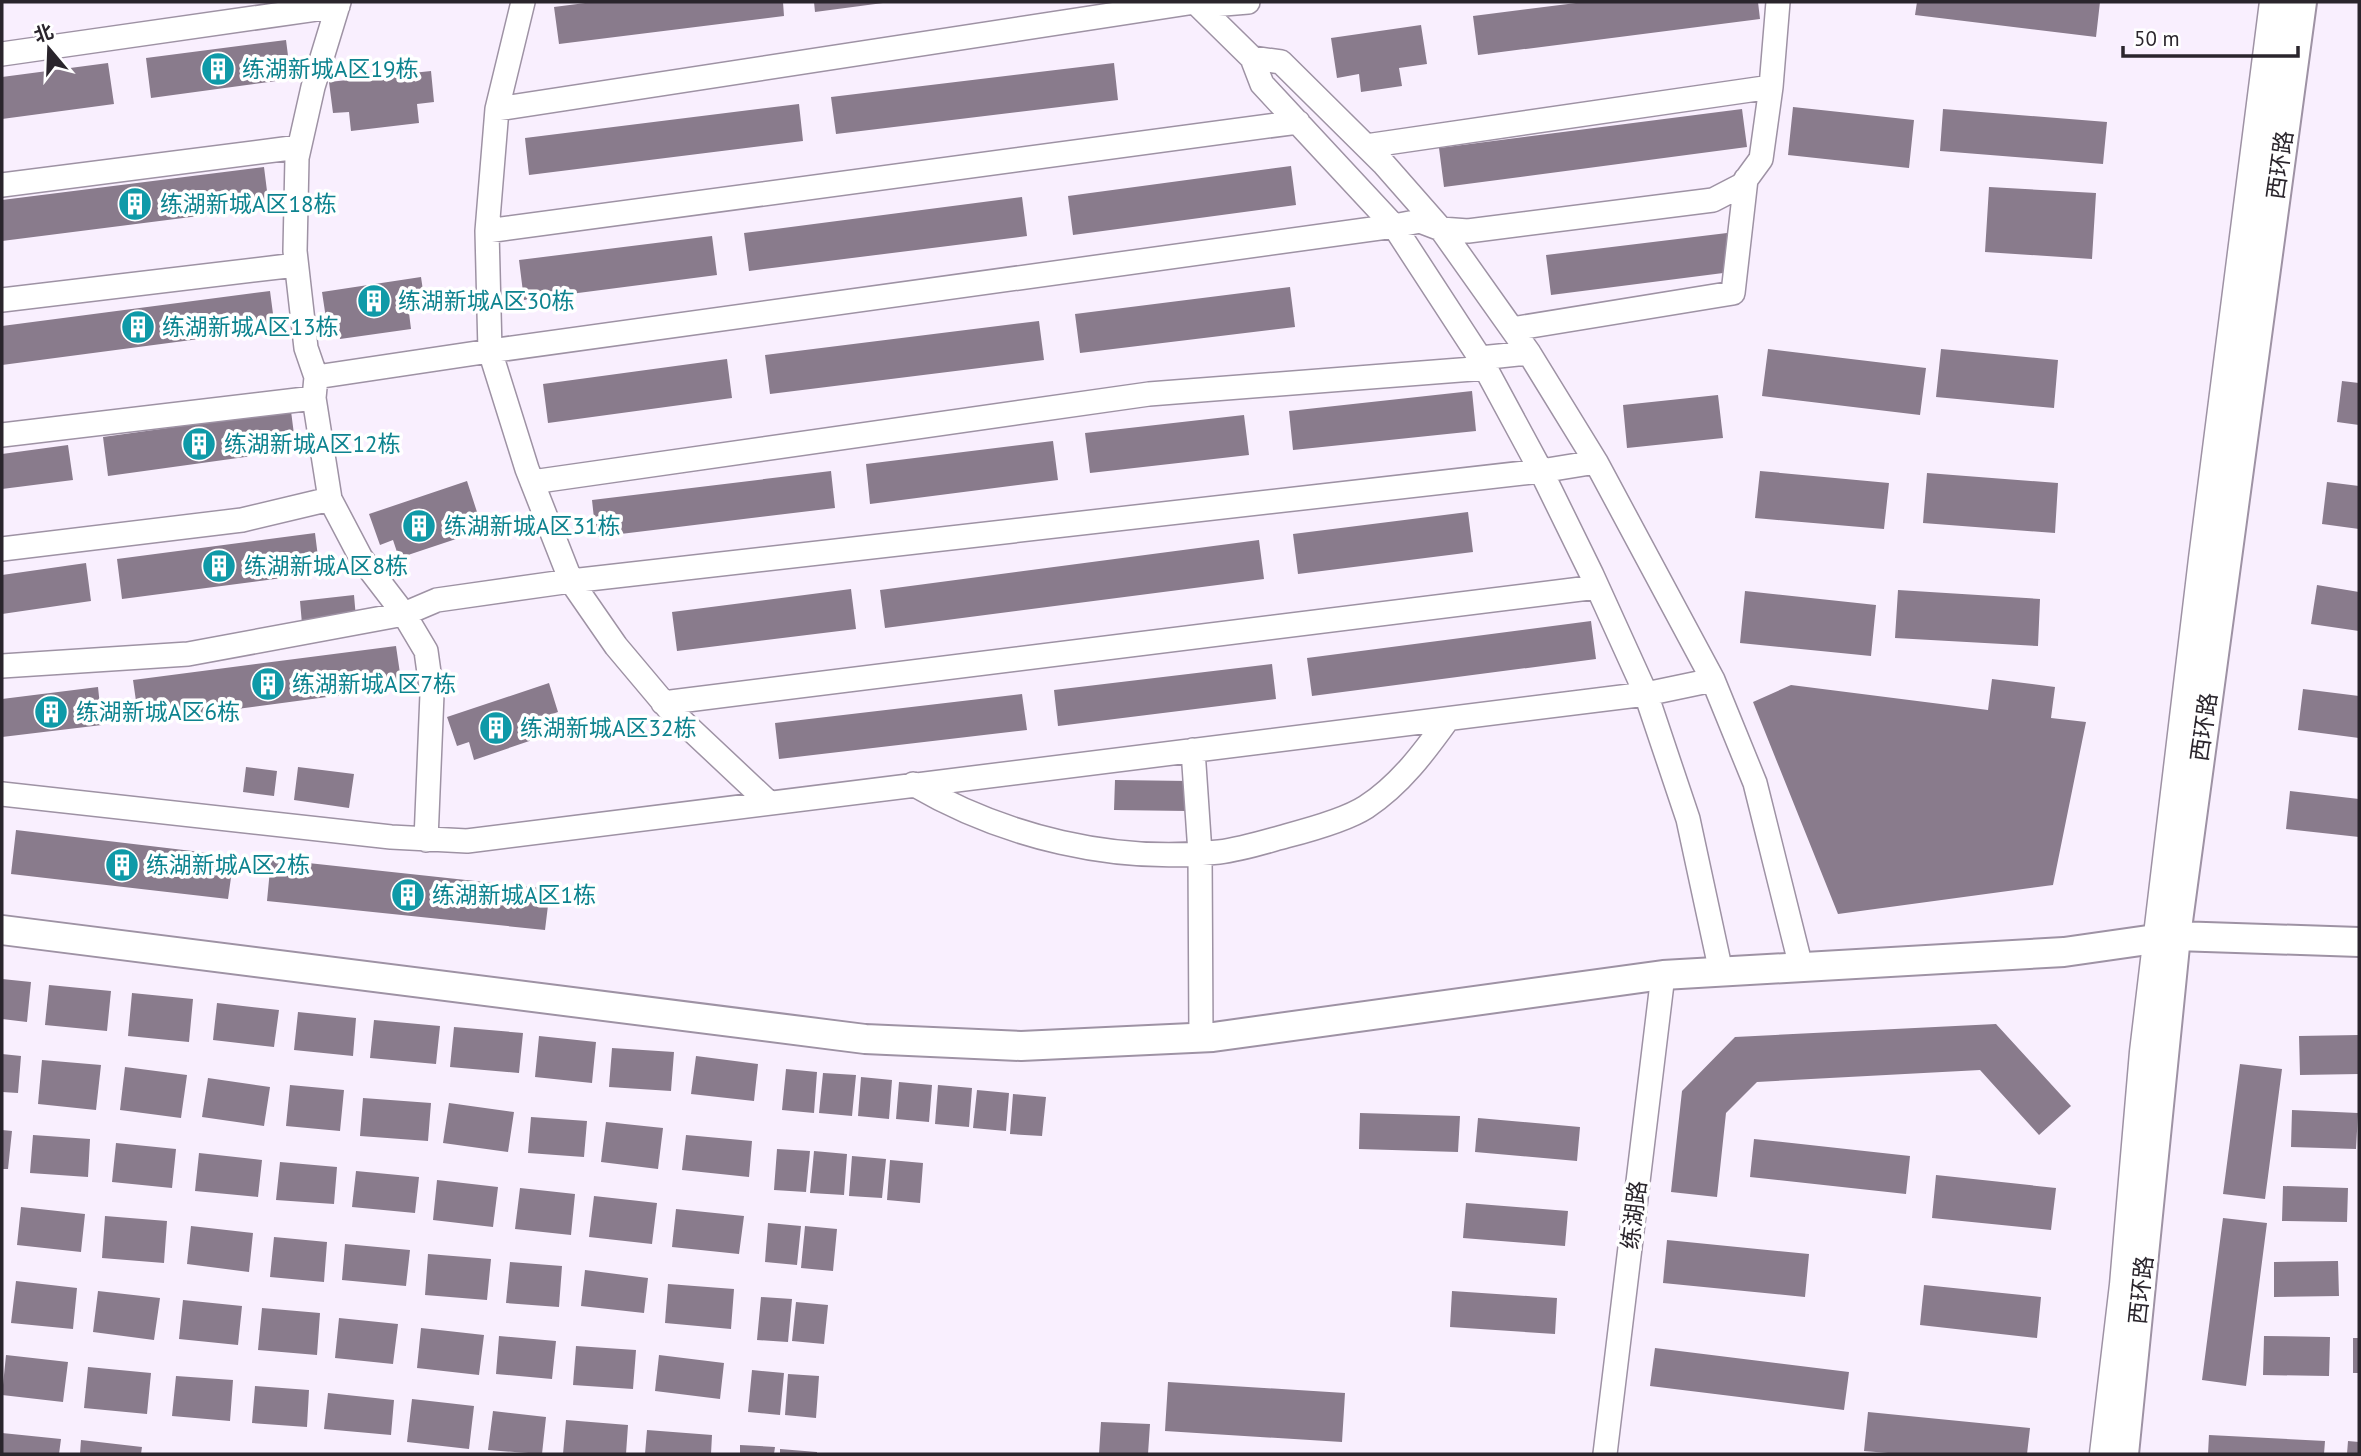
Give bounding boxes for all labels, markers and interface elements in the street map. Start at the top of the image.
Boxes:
north arrow [14,14,84,84]
scale bar [2123,14,2298,58]
text: 北 [31,18,56,47]
text: 50 m [2134,25,2180,52]
building icon: 练湖新城A区19栋 [199,50,237,88]
place label: 练湖新城A区19栋 [242,54,419,83]
street label: 西环路 [2260,129,2299,201]
building icon: 练湖新城A区18栋 [116,185,154,223]
place label: 练湖新城A区18栋 [160,189,337,218]
building icon: 练湖新城A区30栋 [355,282,393,320]
place label: 练湖新城A区30栋 [398,286,575,315]
building icon: 练湖新城A区13栋 [119,308,157,346]
place label: 练湖新城A区13栋 [162,312,339,341]
building icon: 练湖新城A区12栋 [180,425,218,463]
place label: 练湖新城A区12栋 [224,429,401,458]
building icon: 练湖新城A区31栋 [400,507,438,545]
place label: 练湖新城A区31栋 [444,511,621,540]
building icon: 练湖新城A区8栋 [200,547,238,585]
place label: 练湖新城A区8栋 [244,551,408,580]
building icon: 练湖新城A区7栋 [249,665,287,703]
place label: 练湖新城A区7栋 [292,669,456,698]
street label: 西环路 [2184,691,2223,763]
building icon: 练湖新城A区6栋 [32,693,70,731]
place label: 练湖新城A区6栋 [76,697,240,726]
building icon: 练湖新城A区32栋 [477,709,515,747]
place label: 练湖新城A区32栋 [520,713,697,742]
building icon: 练湖新城A区2栋 [103,846,141,884]
place label: 练湖新城A区2栋 [146,850,310,879]
building icon: 练湖新城A区1栋 [389,876,427,914]
place label: 练湖新城A区1栋 [432,880,596,909]
street label: 练湖路 [1615,1179,1652,1251]
street label: 西环路 [2122,1254,2159,1326]

